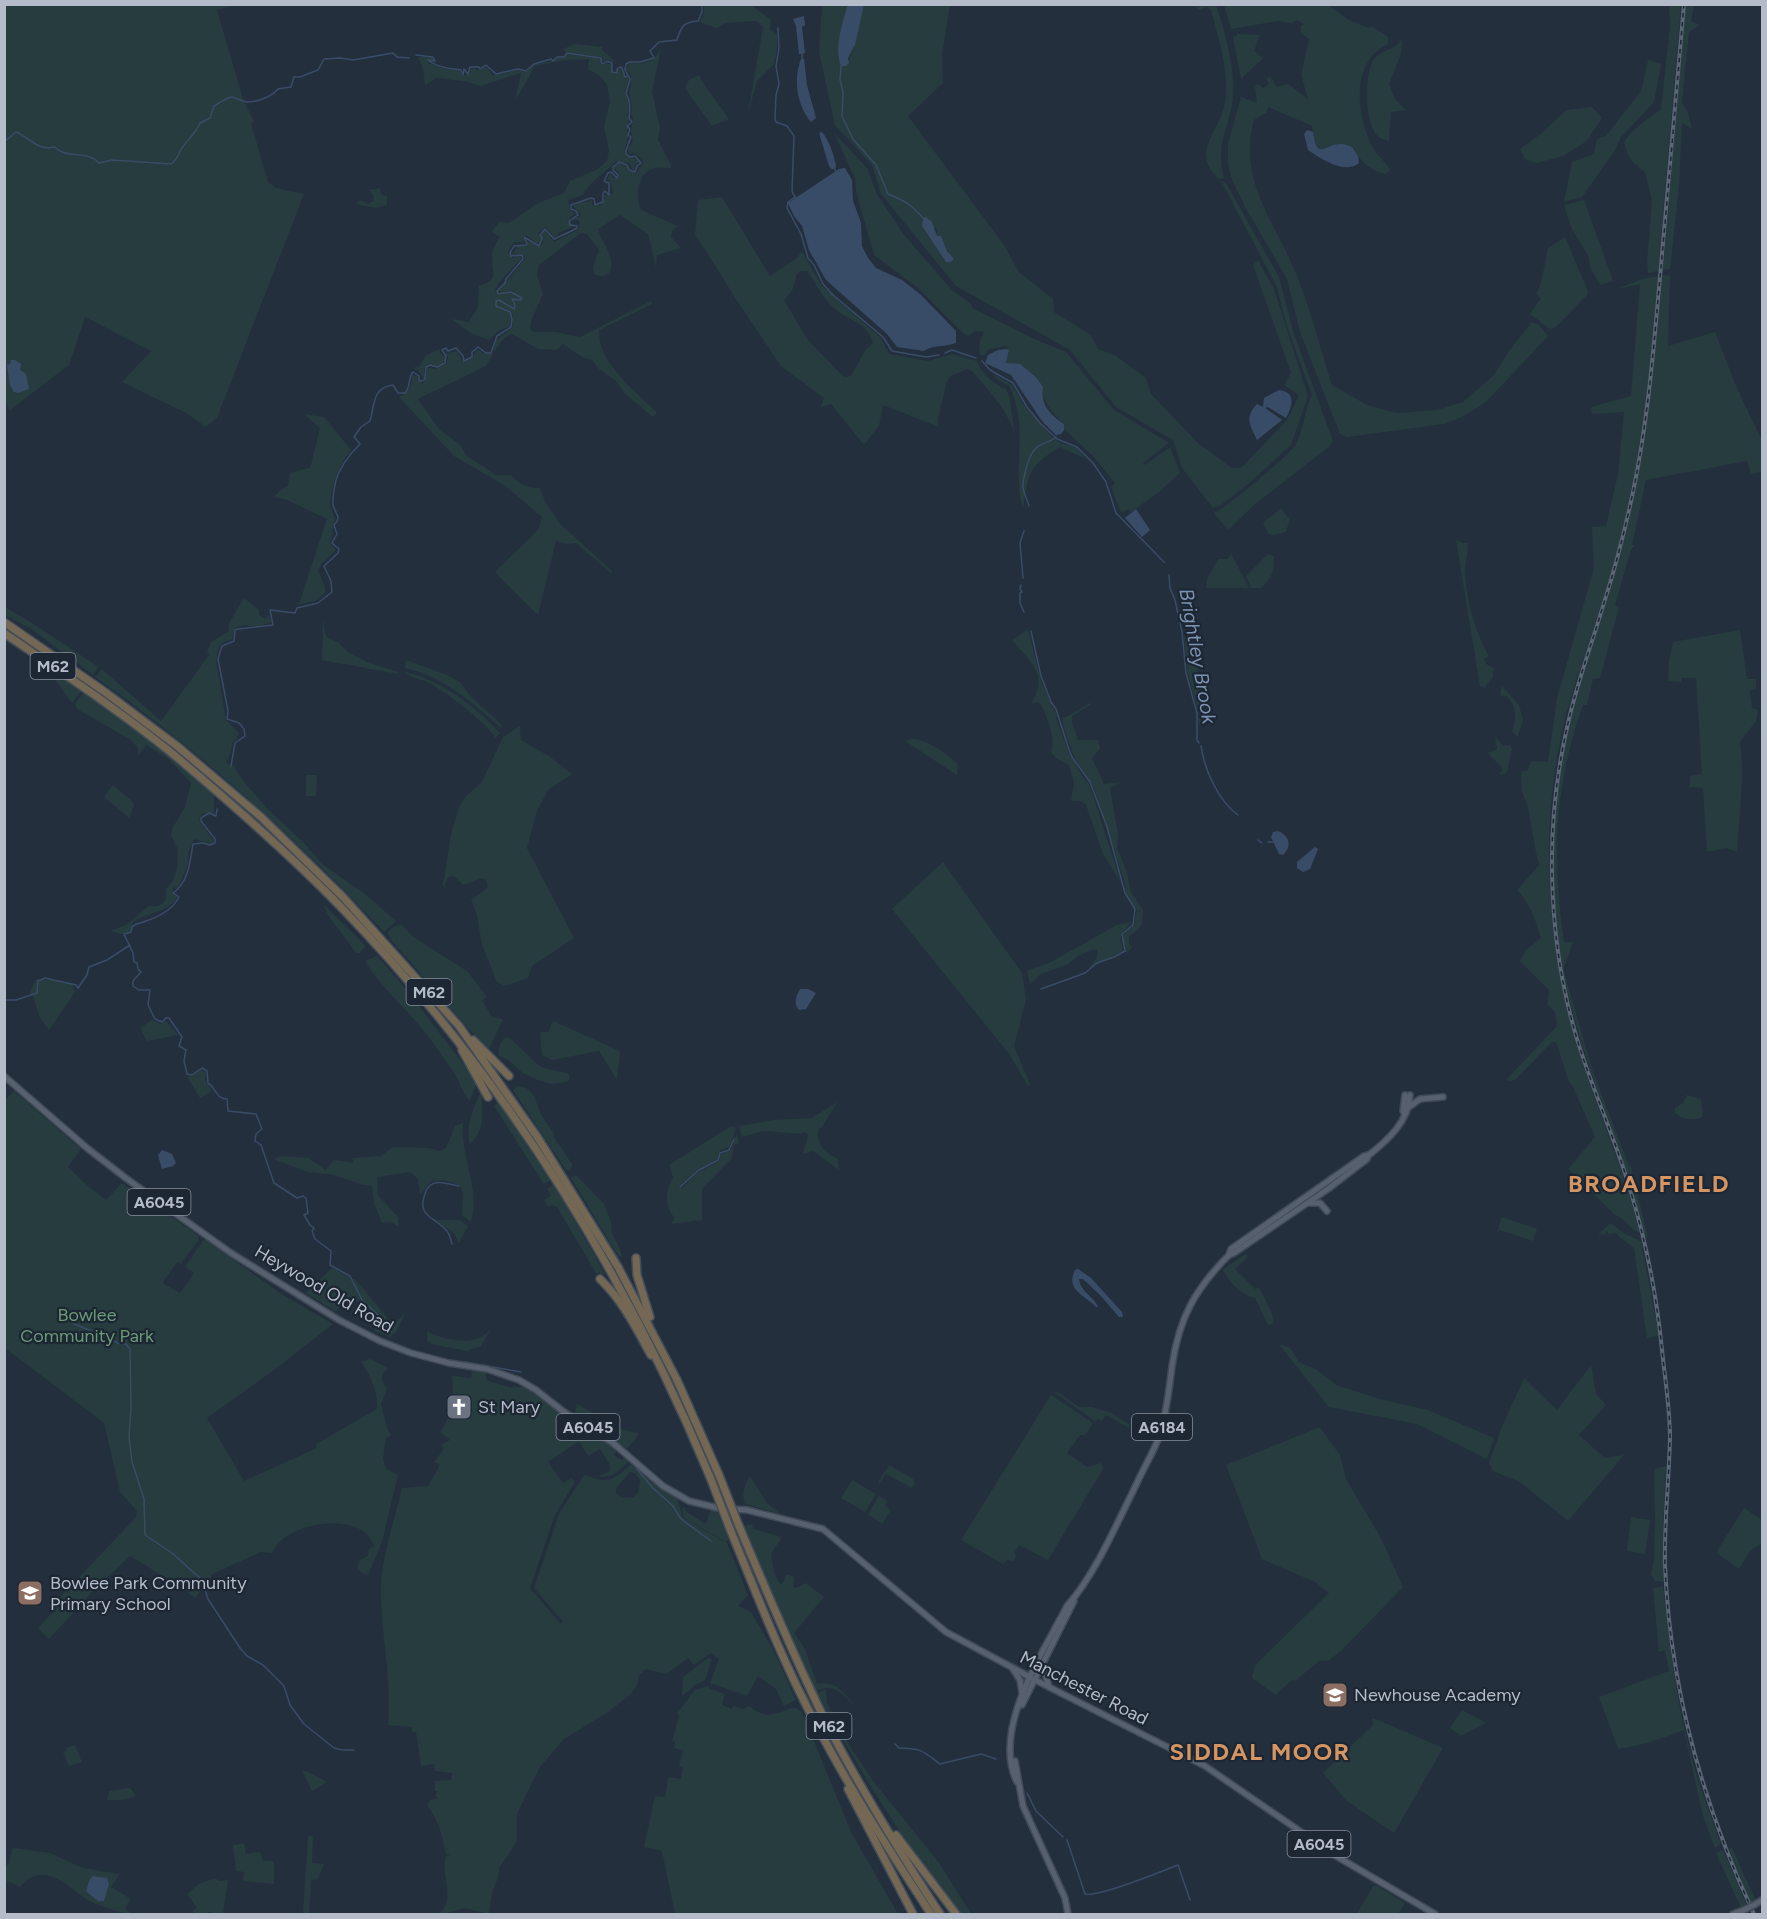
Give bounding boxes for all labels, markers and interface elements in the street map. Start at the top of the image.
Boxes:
water label: Brightley Brook [1174,586,1222,727]
road number: M62 [31,653,76,679]
road number: M62 [406,979,452,1005]
district label: BROADFIELD [1568,1169,1730,1198]
road number: A6045 [128,1189,190,1215]
street label: Heywood Old Road [251,1240,397,1338]
park label: Bowlee Community Park [20,1304,154,1347]
church icon: St Mary [444,1392,474,1422]
place label: St Mary [478,1396,541,1418]
road number: A6045 [556,1414,620,1440]
road number: A6184 [1132,1414,1192,1440]
place label: Bowlee Park Community Primary School [50,1572,247,1615]
school or university icon: Bowlee Park Community Primary School [15,1578,45,1608]
street label: Manchester Road [1016,1646,1152,1730]
school or university icon: Newhouse Academy [1320,1680,1350,1710]
place label: Newhouse Academy [1354,1684,1521,1706]
road number: M62 [806,1713,852,1739]
district label: SIDDAL MOOR [1169,1737,1351,1766]
road number: A6045 [1288,1831,1350,1857]

